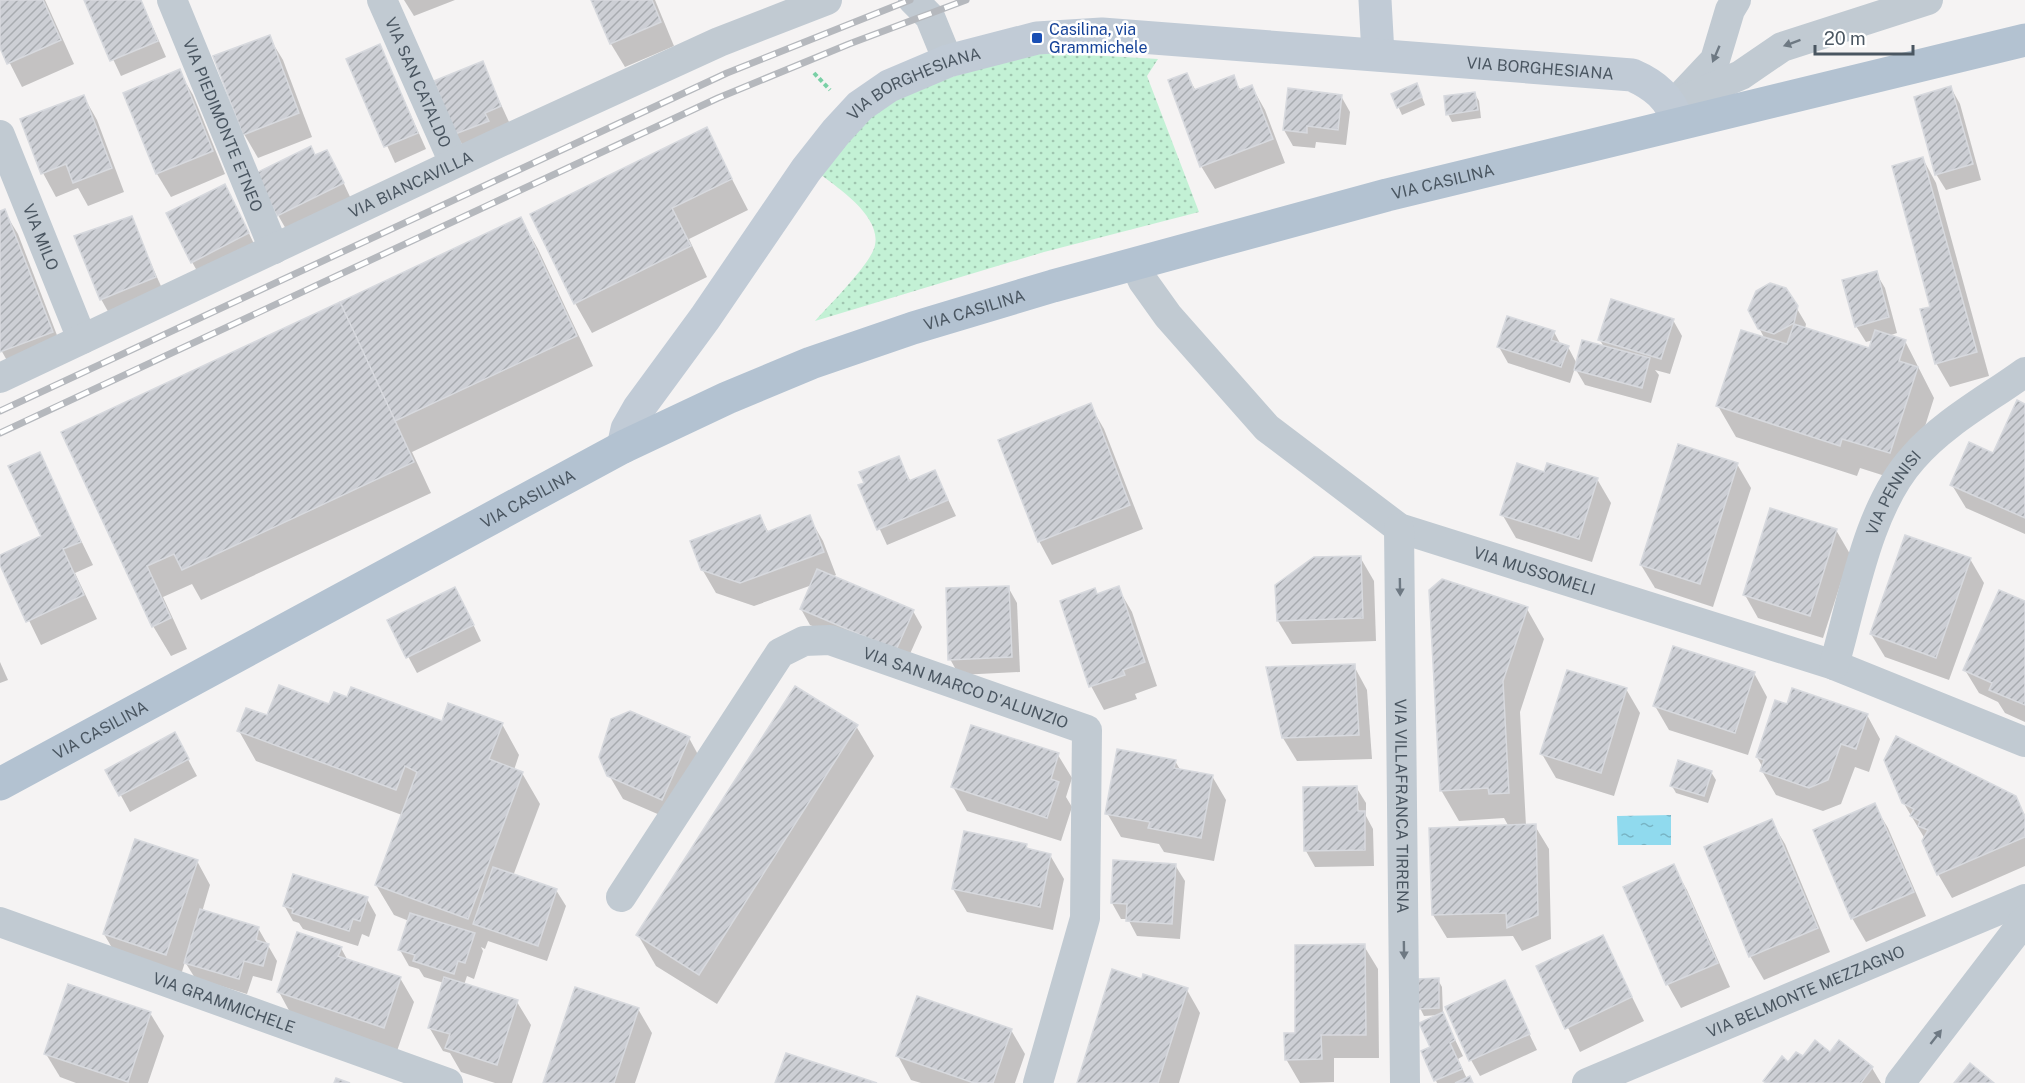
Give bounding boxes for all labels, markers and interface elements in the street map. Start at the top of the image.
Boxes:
street label: VIA SAN CATALDO [381,14,455,151]
scale bar [1815,18,1912,56]
place label: Casilina, via Grammichele [1049,20,1148,57]
text: 20 m [1824,28,1866,49]
marker: Casilina, via Grammichele [1030,31,1044,45]
street label: VIA PIEDIMONTE ETNEO [179,35,267,214]
one-way arrow [1783,39,1801,49]
street label: VIA BORGHESIANA [843,43,983,124]
one-way arrow [1711,46,1721,64]
street label: VIA BORGHESIANA [1466,53,1614,83]
street label: VIA BIANCAVILLA [345,147,476,222]
street label: VIA CASILINA [1390,160,1496,203]
street label: VIA MILO [19,201,63,273]
street label: VIA CASILINA [921,285,1027,334]
street label: VIA PENNISI [1862,447,1925,538]
street label: VIA CASILINA [477,465,578,532]
street label: VIA MUSSOMELI [1471,543,1598,599]
one-way arrow [1395,577,1405,596]
street label: VIA SAN MARCO D'ALUNZIO [861,643,1071,732]
street label: VIA CASILINA [50,696,151,763]
street label: VIA VILLAFRANCA TIRRENA [1391,699,1413,913]
one-way arrow [1399,940,1409,959]
street label: VIA BELMONTE MEZZAGNO [1704,941,1907,1041]
street label: VIA GRAMMICHELE [150,968,298,1037]
one-way arrow [1930,1029,1943,1045]

